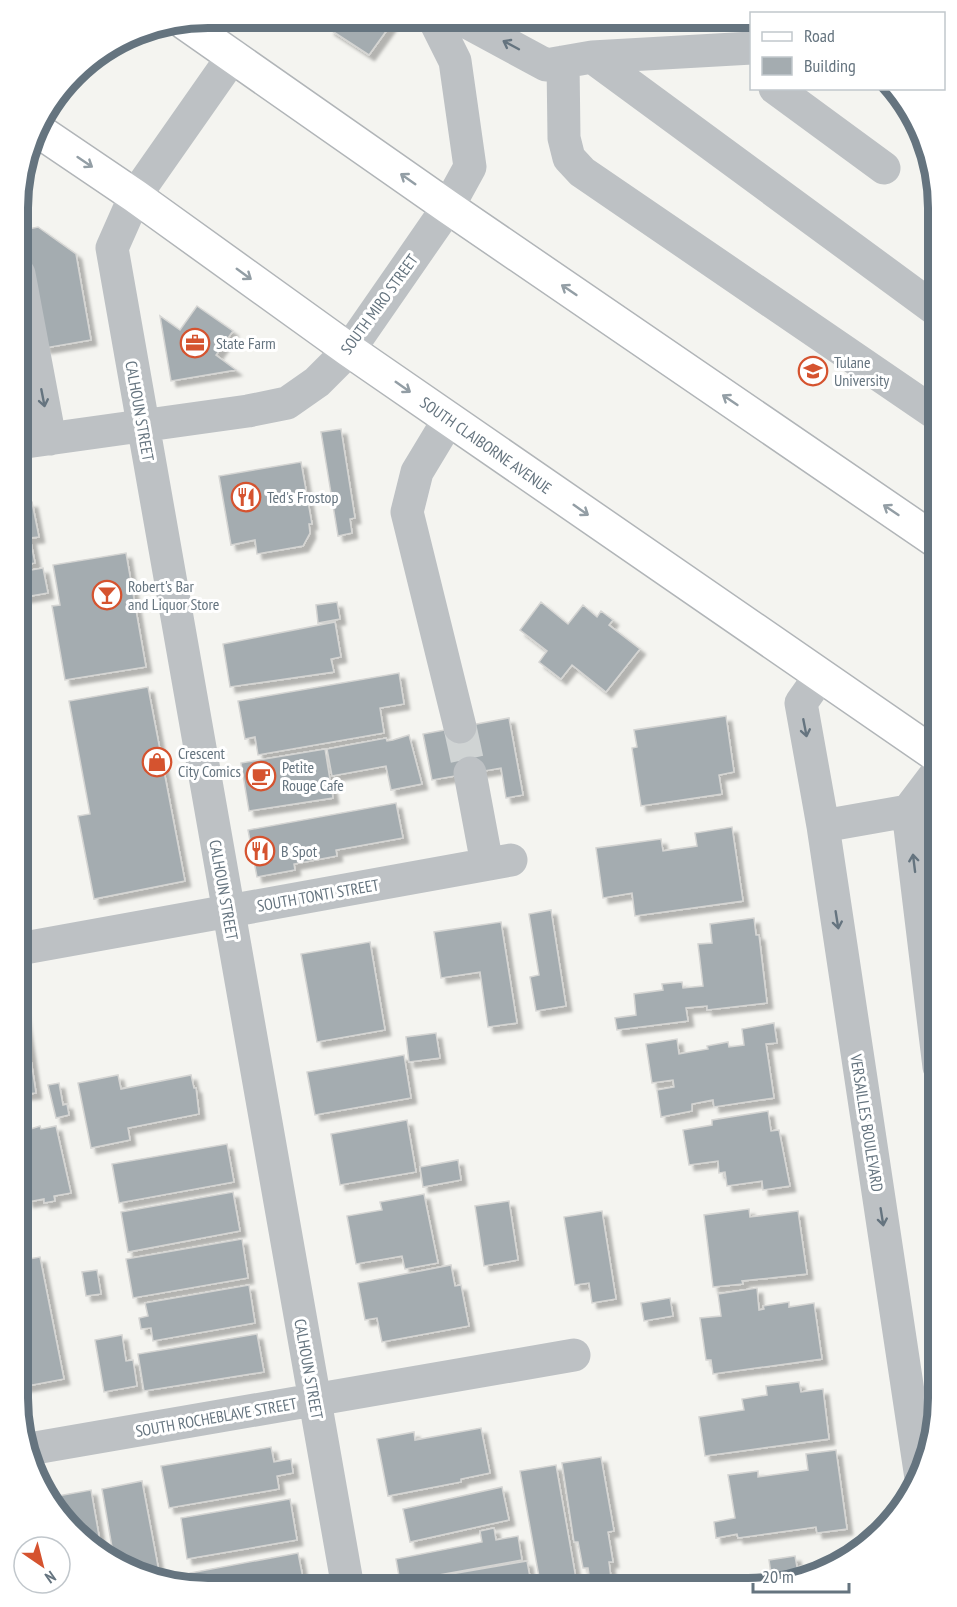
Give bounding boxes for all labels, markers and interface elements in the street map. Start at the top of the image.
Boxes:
legend [750,12,945,90]
text: Road [804,24,835,47]
one-way arrow [503,39,520,51]
text: Building [804,54,856,77]
one-way arrow [76,156,92,168]
one-way arrow [400,173,416,186]
street label: SOUTH MIRO STREET [336,250,422,358]
one-way arrow [235,268,251,281]
one-way arrow [561,284,577,296]
office icon: State Farm [179,327,211,359]
place label: State Farm [216,333,276,353]
place label: Tulane University [834,352,889,390]
school or university icon: Tulane University [797,355,829,387]
street label: CALHOUN STREET [121,359,159,463]
one-way arrow [394,381,410,393]
one-way arrow [38,387,49,407]
street label: SOUTH CLAIBORNE AVENUE [416,392,556,498]
one-way arrow [722,394,738,406]
restaurant icon: Ted's Frostop [230,481,262,513]
place label: Ted's Frostop [267,487,338,507]
one-way arrow [572,504,588,516]
one-way arrow [883,504,899,516]
place label: Robert's Bar and Liquor Store [128,576,219,614]
bar icon: Robert's Bar and Liquor Store [91,579,123,611]
one-way arrow [800,718,811,737]
place label: Crescent City Comics [178,743,241,781]
shop icon: Crescent City Comics [141,746,173,778]
place label: Petite Rouge Cafe [282,757,344,795]
cafe icon: Petite Rouge Cafe [245,760,277,792]
restaurant icon: B Spot [244,835,276,867]
street label: CALHOUN STREET [205,838,243,942]
place label: B Spot [281,841,318,861]
one-way arrow [909,853,920,873]
street label: SOUTH TONTI STREET [255,874,381,916]
one-way arrow [832,910,843,930]
street label: VERSAILLES BOULEVARD [846,1052,888,1193]
one-way arrow [876,1207,887,1226]
street label: CALHOUN STREET [290,1317,328,1421]
street label: SOUTH ROCHEBLAVE STREET [134,1393,298,1441]
north arrow [12,1535,72,1595]
scale bar [753,1556,849,1594]
text: 20 m [762,1565,794,1588]
text: N [41,1567,60,1588]

